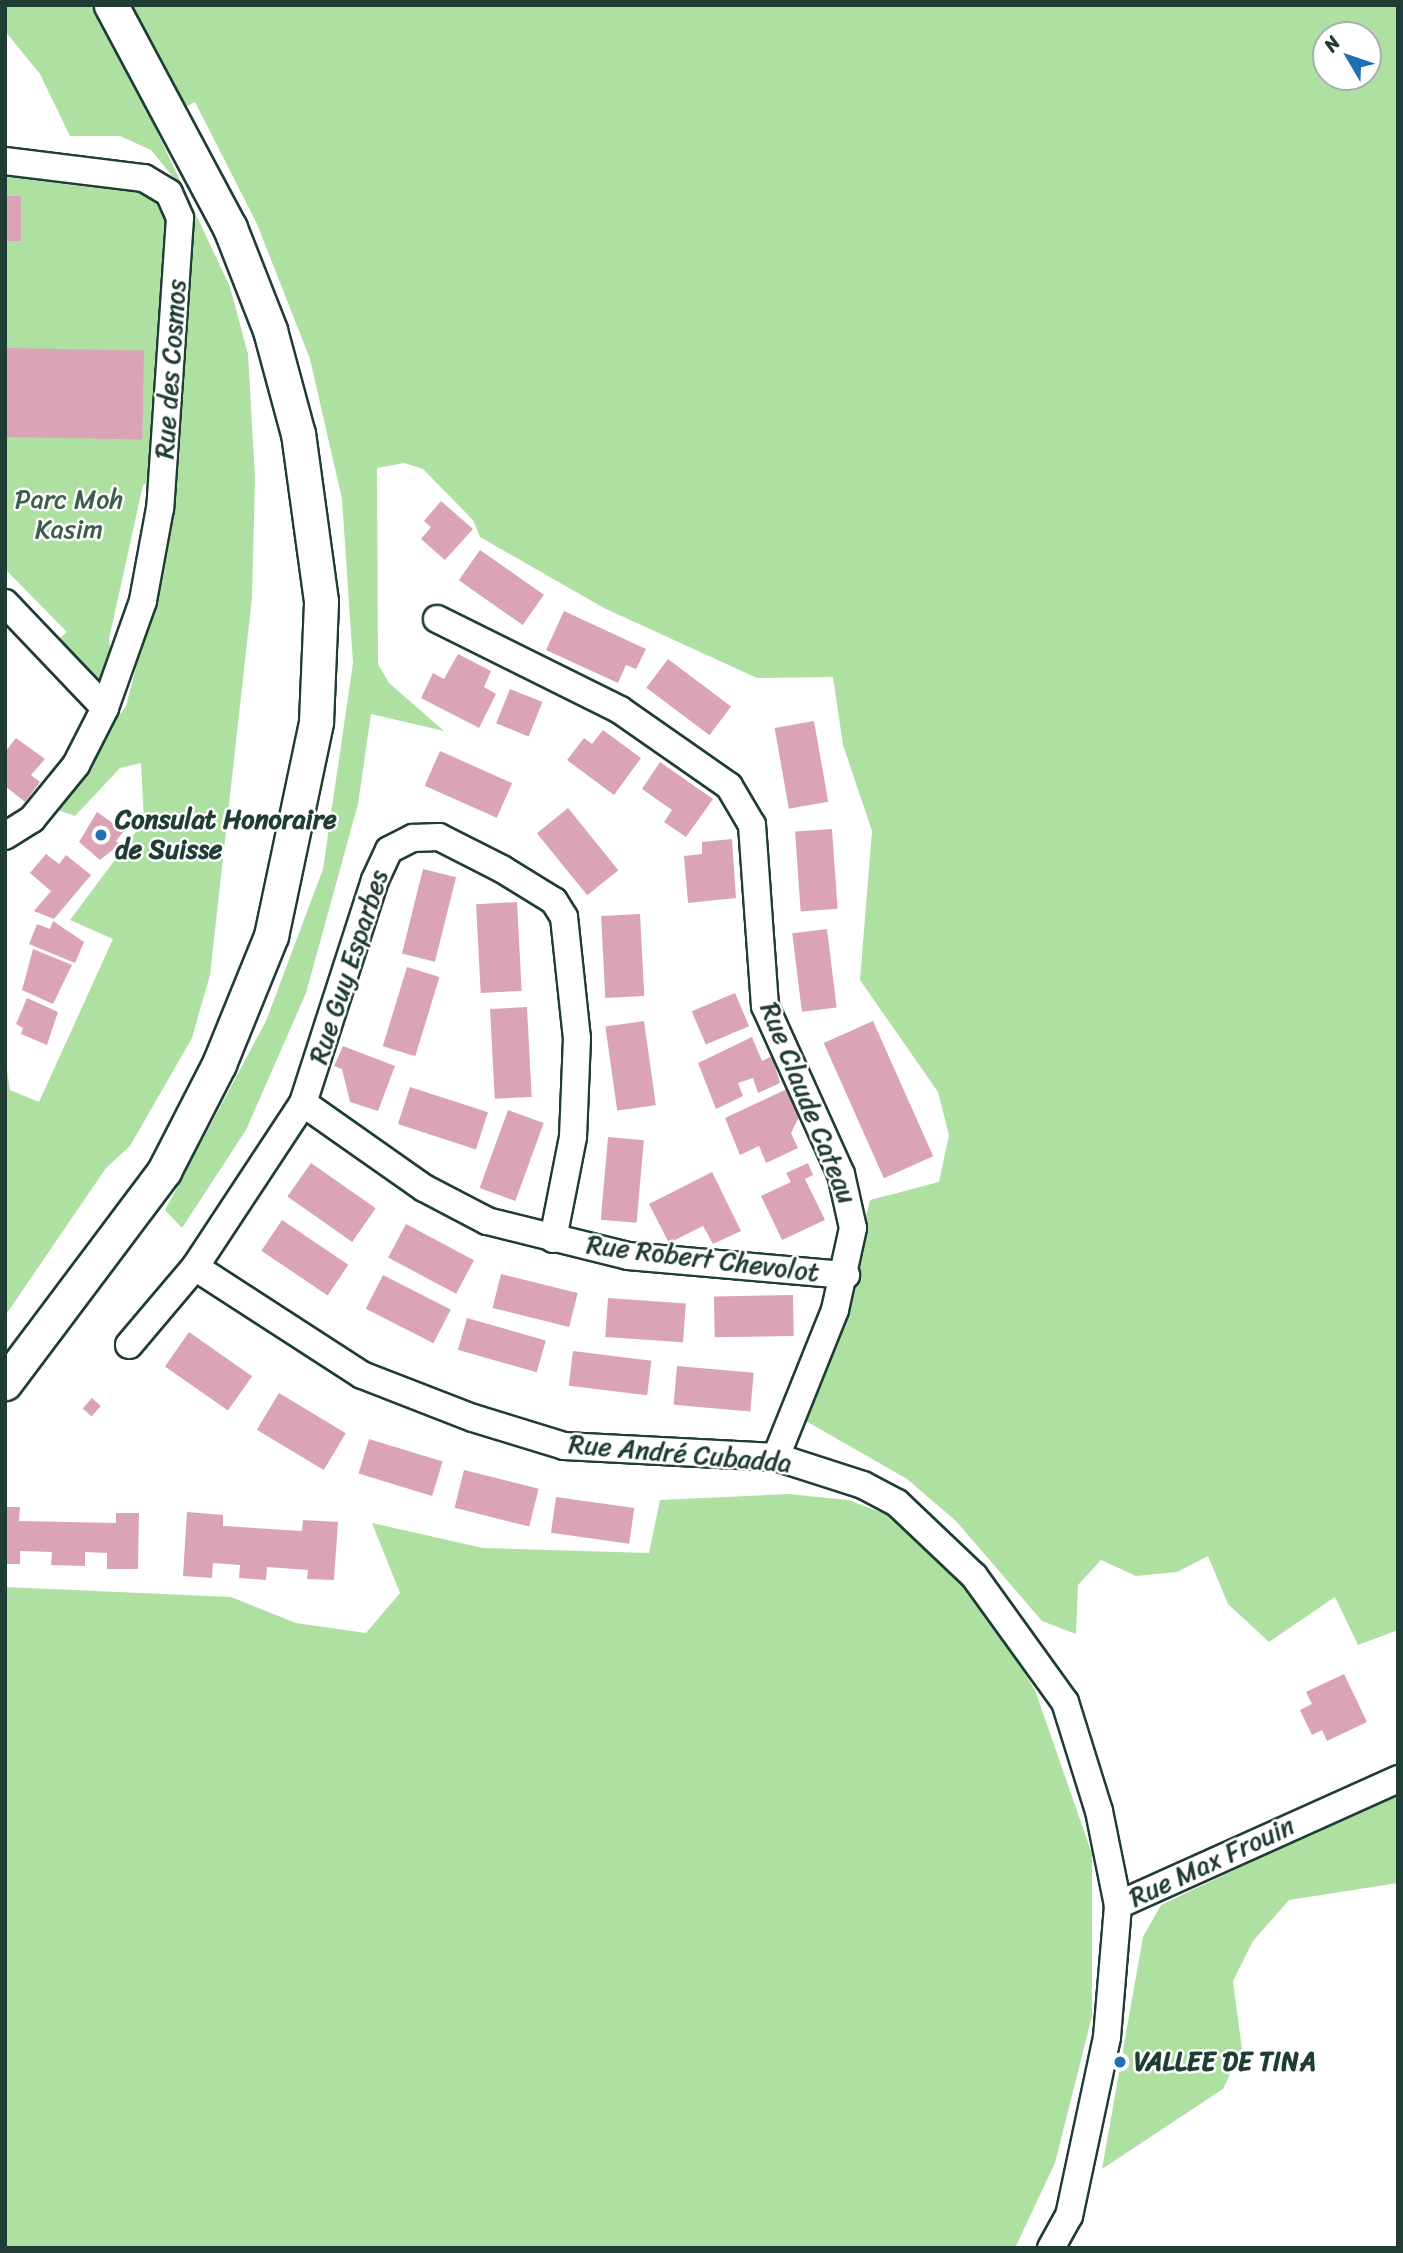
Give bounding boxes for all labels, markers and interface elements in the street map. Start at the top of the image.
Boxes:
north arrow [1312,21,1382,91]
text: N [1315,28,1349,59]
street label: Rue des Cosmos [149,278,193,460]
park label: Parc Moh Kasim [15,484,123,546]
place label: Consulat Honoraire de Suisse [115,804,337,866]
marker: Consulat Honoraire de Suisse [93,827,109,843]
street label: Rue Guy Esparbes [303,865,395,1069]
street label: Rue Claude Cateau [753,998,863,1208]
street label: Rue Robert Chevolot [585,1229,821,1289]
street label: Rue André Cubadda [567,1429,793,1479]
street label: Rue Max Frouin [1125,1810,1299,1914]
place label: VALLEE DE TINA [1134,2046,1319,2078]
marker: VALLEE DE TINA [1112,2054,1128,2070]

